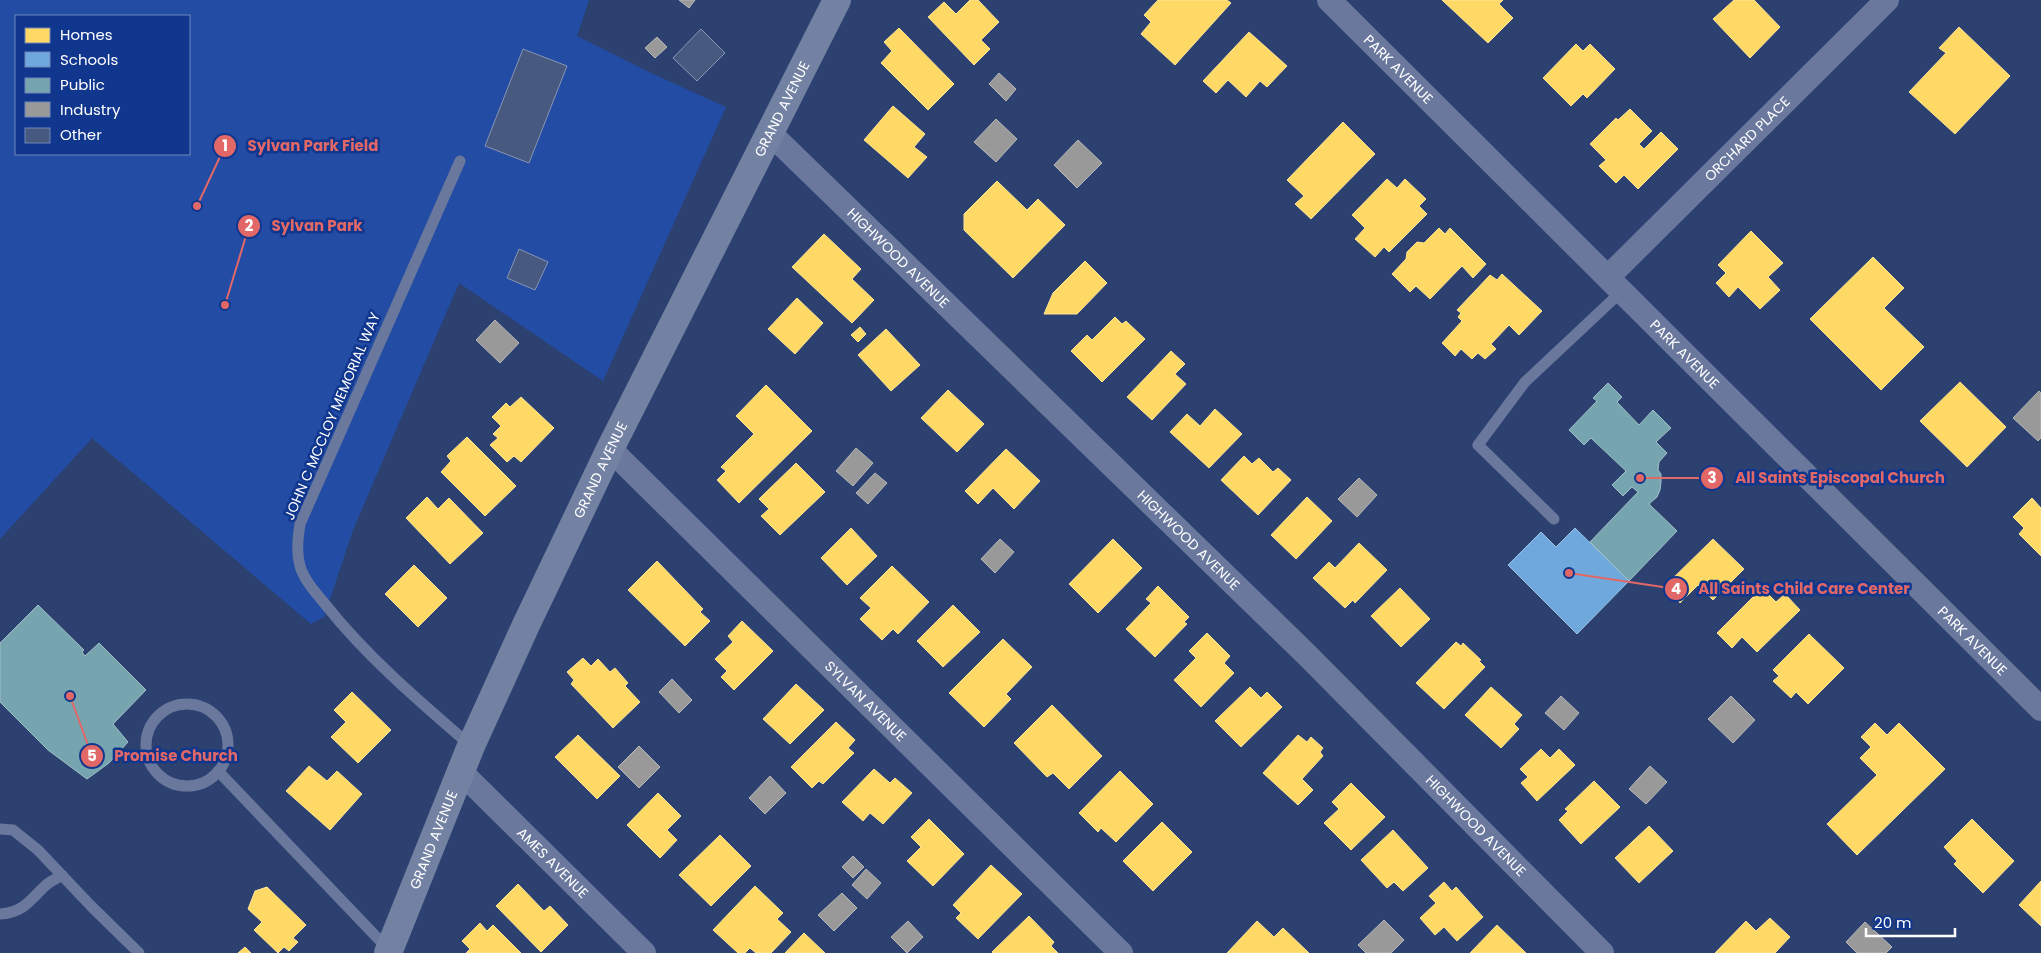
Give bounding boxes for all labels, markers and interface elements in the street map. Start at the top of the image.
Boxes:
legend [15,15,190,155]
text: Homes [60,24,113,45]
street label: PARK AVENUE [1359,30,1438,108]
text: Schools [60,49,118,70]
street label: GRAND AVENUE [749,58,815,160]
text: Public [60,74,105,95]
street label: ORCHARD PLACE [1700,92,1794,186]
text: Industry [60,99,121,120]
text: Other [60,124,102,145]
callout: Sylvan Park Field [212,131,388,161]
text: 1 [222,135,228,156]
text: Sylvan Park Field [248,135,378,156]
street label: HIGHWOOD AVENUE [843,203,954,312]
callout: Sylvan Park [236,211,373,241]
text: 2 [245,215,254,236]
text: Sylvan Park [271,215,363,236]
street label: JOHN C MCCLOY MEMORIAL WAY [279,309,385,523]
street label: PARK AVENUE [1645,315,1724,393]
street label: GRAND AVENUE [568,418,632,521]
callout: All Saints Episcopal Church [1700,463,1954,493]
text: 3 [1707,467,1717,488]
text: All Saints Episcopal Church [1735,467,1945,488]
street label: HIGHWOOD AVENUE [1133,486,1244,595]
callout: All Saints Child Care Center [1664,574,1920,604]
text: 4 [1671,578,1681,599]
text: All Saints Child Care Center [1698,578,1910,599]
street label: PARK AVENUE [1933,602,2012,680]
street label: SYLVAN AVENUE [820,656,911,746]
callout: Promise Church [79,741,248,771]
text: 5 [87,745,97,766]
text: Promise Church [114,745,238,766]
street label: HIGHWOOD AVENUE [1421,770,1531,881]
street label: GRAND AVENUE [405,787,462,892]
street label: AMES AVENUE [513,823,593,903]
scale bar [1866,906,1955,938]
text: 20 m [1874,912,1912,933]

